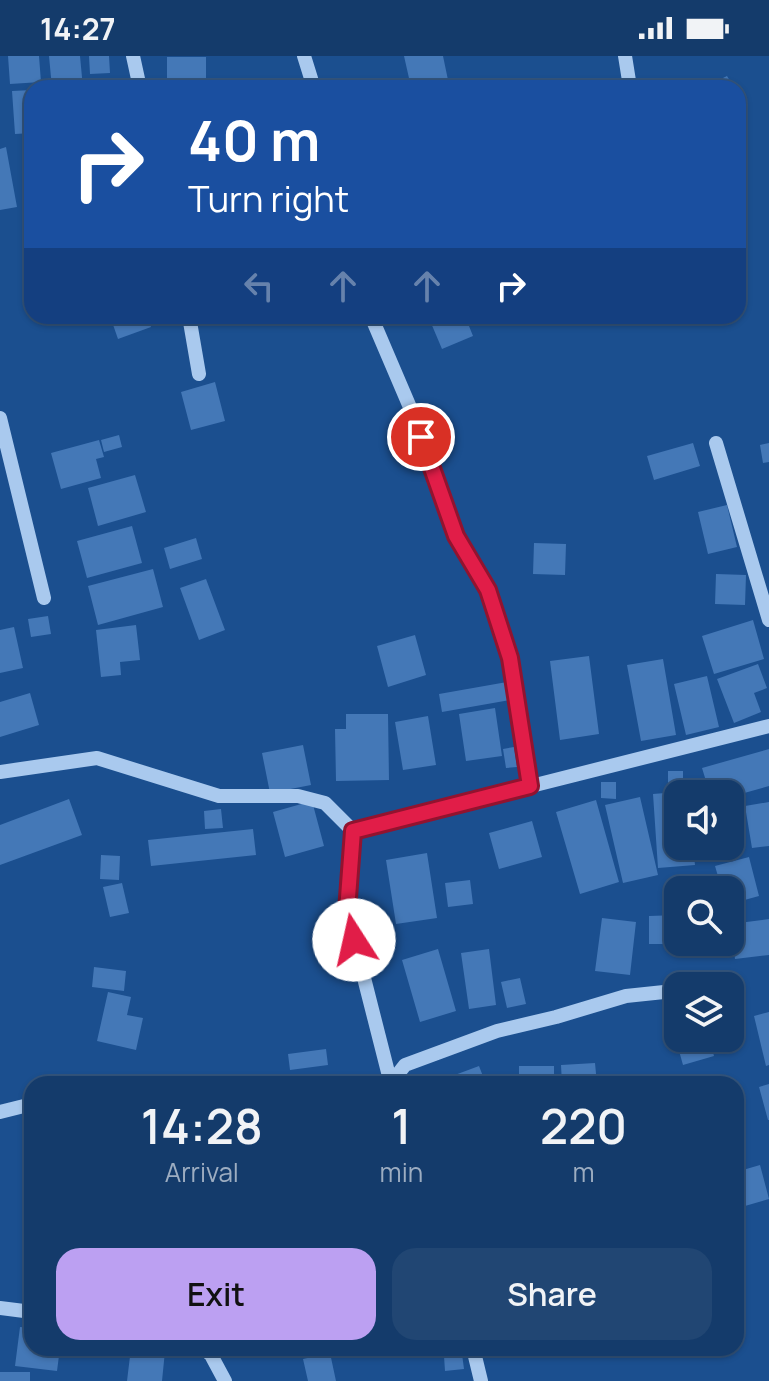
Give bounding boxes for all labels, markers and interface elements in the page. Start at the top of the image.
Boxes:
text: 14:27 [40,8,116,49]
text: 40 m [188,101,320,178]
icon: right [56,112,160,216]
text: Turn right [188,174,349,223]
icon: left [237,264,281,308]
icon: ahead [321,264,365,308]
icon: ahead [405,264,449,308]
icon: right [489,264,533,308]
pin [387,403,455,471]
icon: arrive [399,415,443,459]
map controls [664,780,744,1052]
button: sound [664,780,744,860]
button: search [664,876,744,956]
position arrow [312,898,396,982]
button: layers [664,972,744,1052]
text: 14:28 [141,1093,263,1158]
text: 1 [391,1093,412,1158]
text: 220 [540,1093,627,1158]
text: Arrival [165,1154,239,1190]
text: min [380,1154,423,1190]
text: m [573,1154,595,1190]
button: Exit [56,1248,376,1340]
button: Share [392,1248,712,1340]

